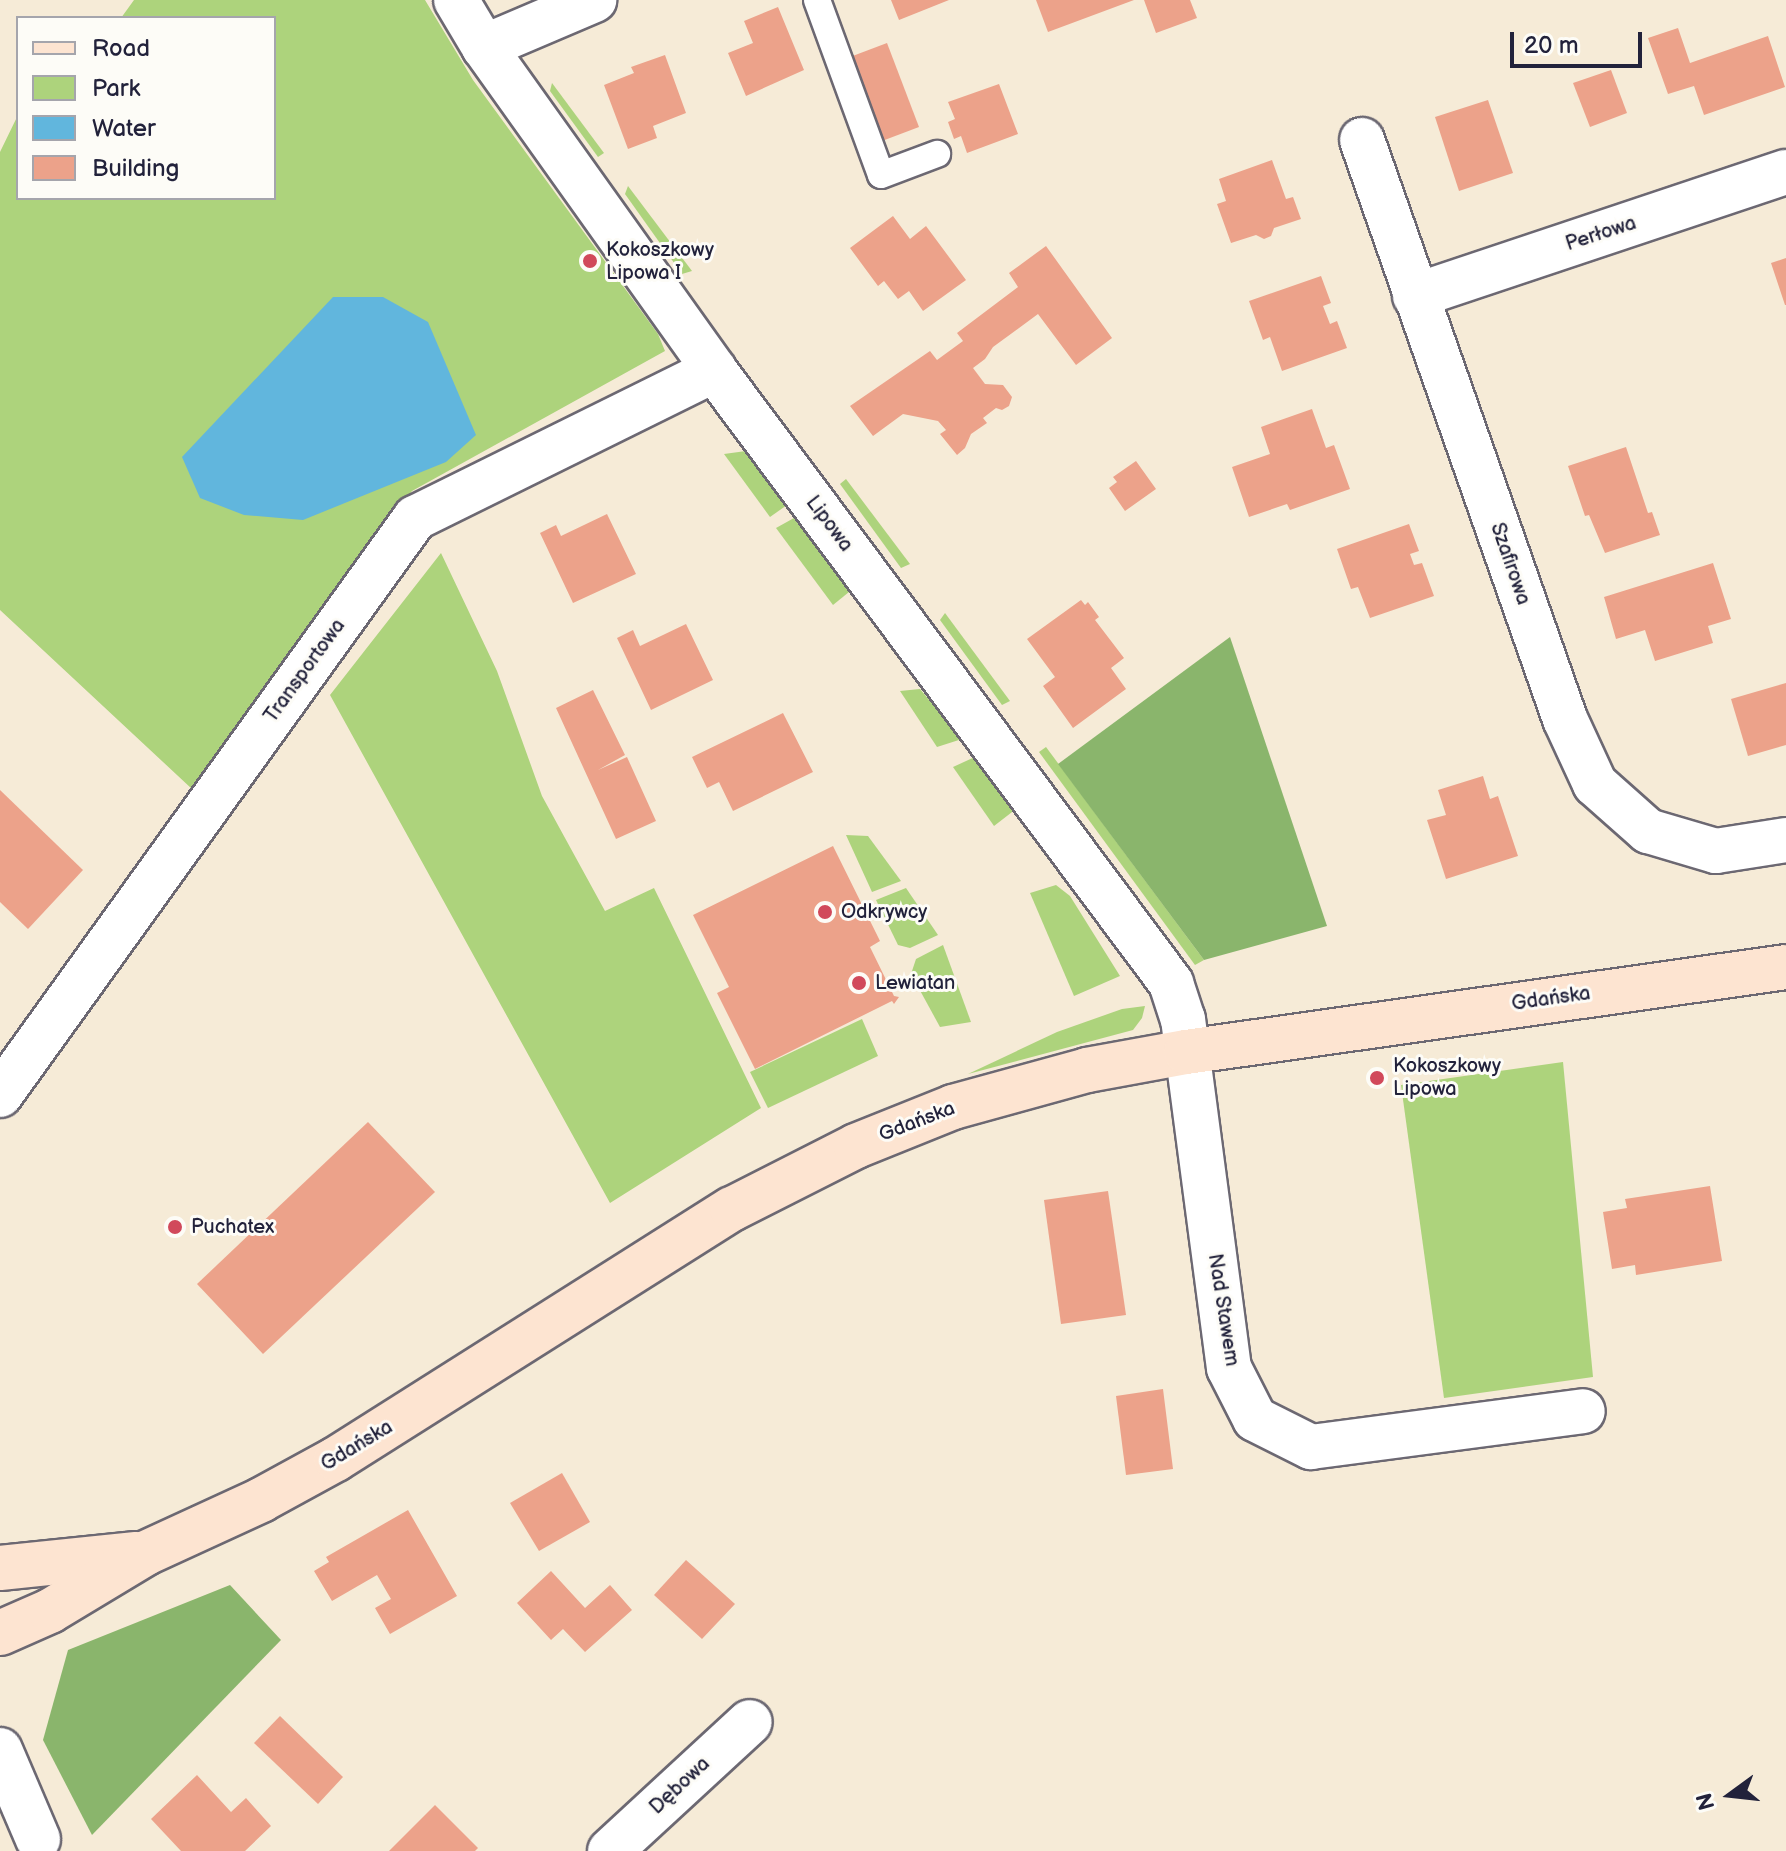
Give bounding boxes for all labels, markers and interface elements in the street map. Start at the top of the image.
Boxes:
legend [16,16,276,200]
scale bar [1514,16,1646,66]
text: 20 m [1524,31,1579,60]
text: Road [92,34,150,63]
text: Park [92,74,140,103]
text: Water [92,114,156,143]
text: Building [92,154,179,183]
street label: Perłowa [1563,211,1639,257]
place label: Kokoszkowy Lipowa I [606,238,714,285]
marker: Kokoszkowy Lipowa I [581,252,599,270]
street label: Lipowa [800,491,858,557]
street label: Szafirowa [1485,520,1535,608]
street label: Transportowa [259,615,351,727]
place label: Odkrywcy [841,900,927,924]
marker: Odkrywcy [816,903,834,921]
place label: Lewiatan [875,971,955,995]
marker: Lewiatan [850,974,868,992]
street label: Gdańska [1510,982,1592,1016]
place label: Kokoszkowy Lipowa [1393,1054,1501,1101]
marker: Kokoszkowy Lipowa [1368,1069,1386,1087]
street label: Gdańska [876,1097,958,1147]
place label: Puchatex [191,1215,274,1239]
marker: Puchatex [166,1218,184,1236]
street label: Nad Stawem [1202,1252,1244,1368]
street label: Gdańska [317,1415,397,1477]
street label: Dębowa [645,1752,715,1820]
north arrow [1690,1755,1770,1835]
text: N [1691,1790,1722,1813]

